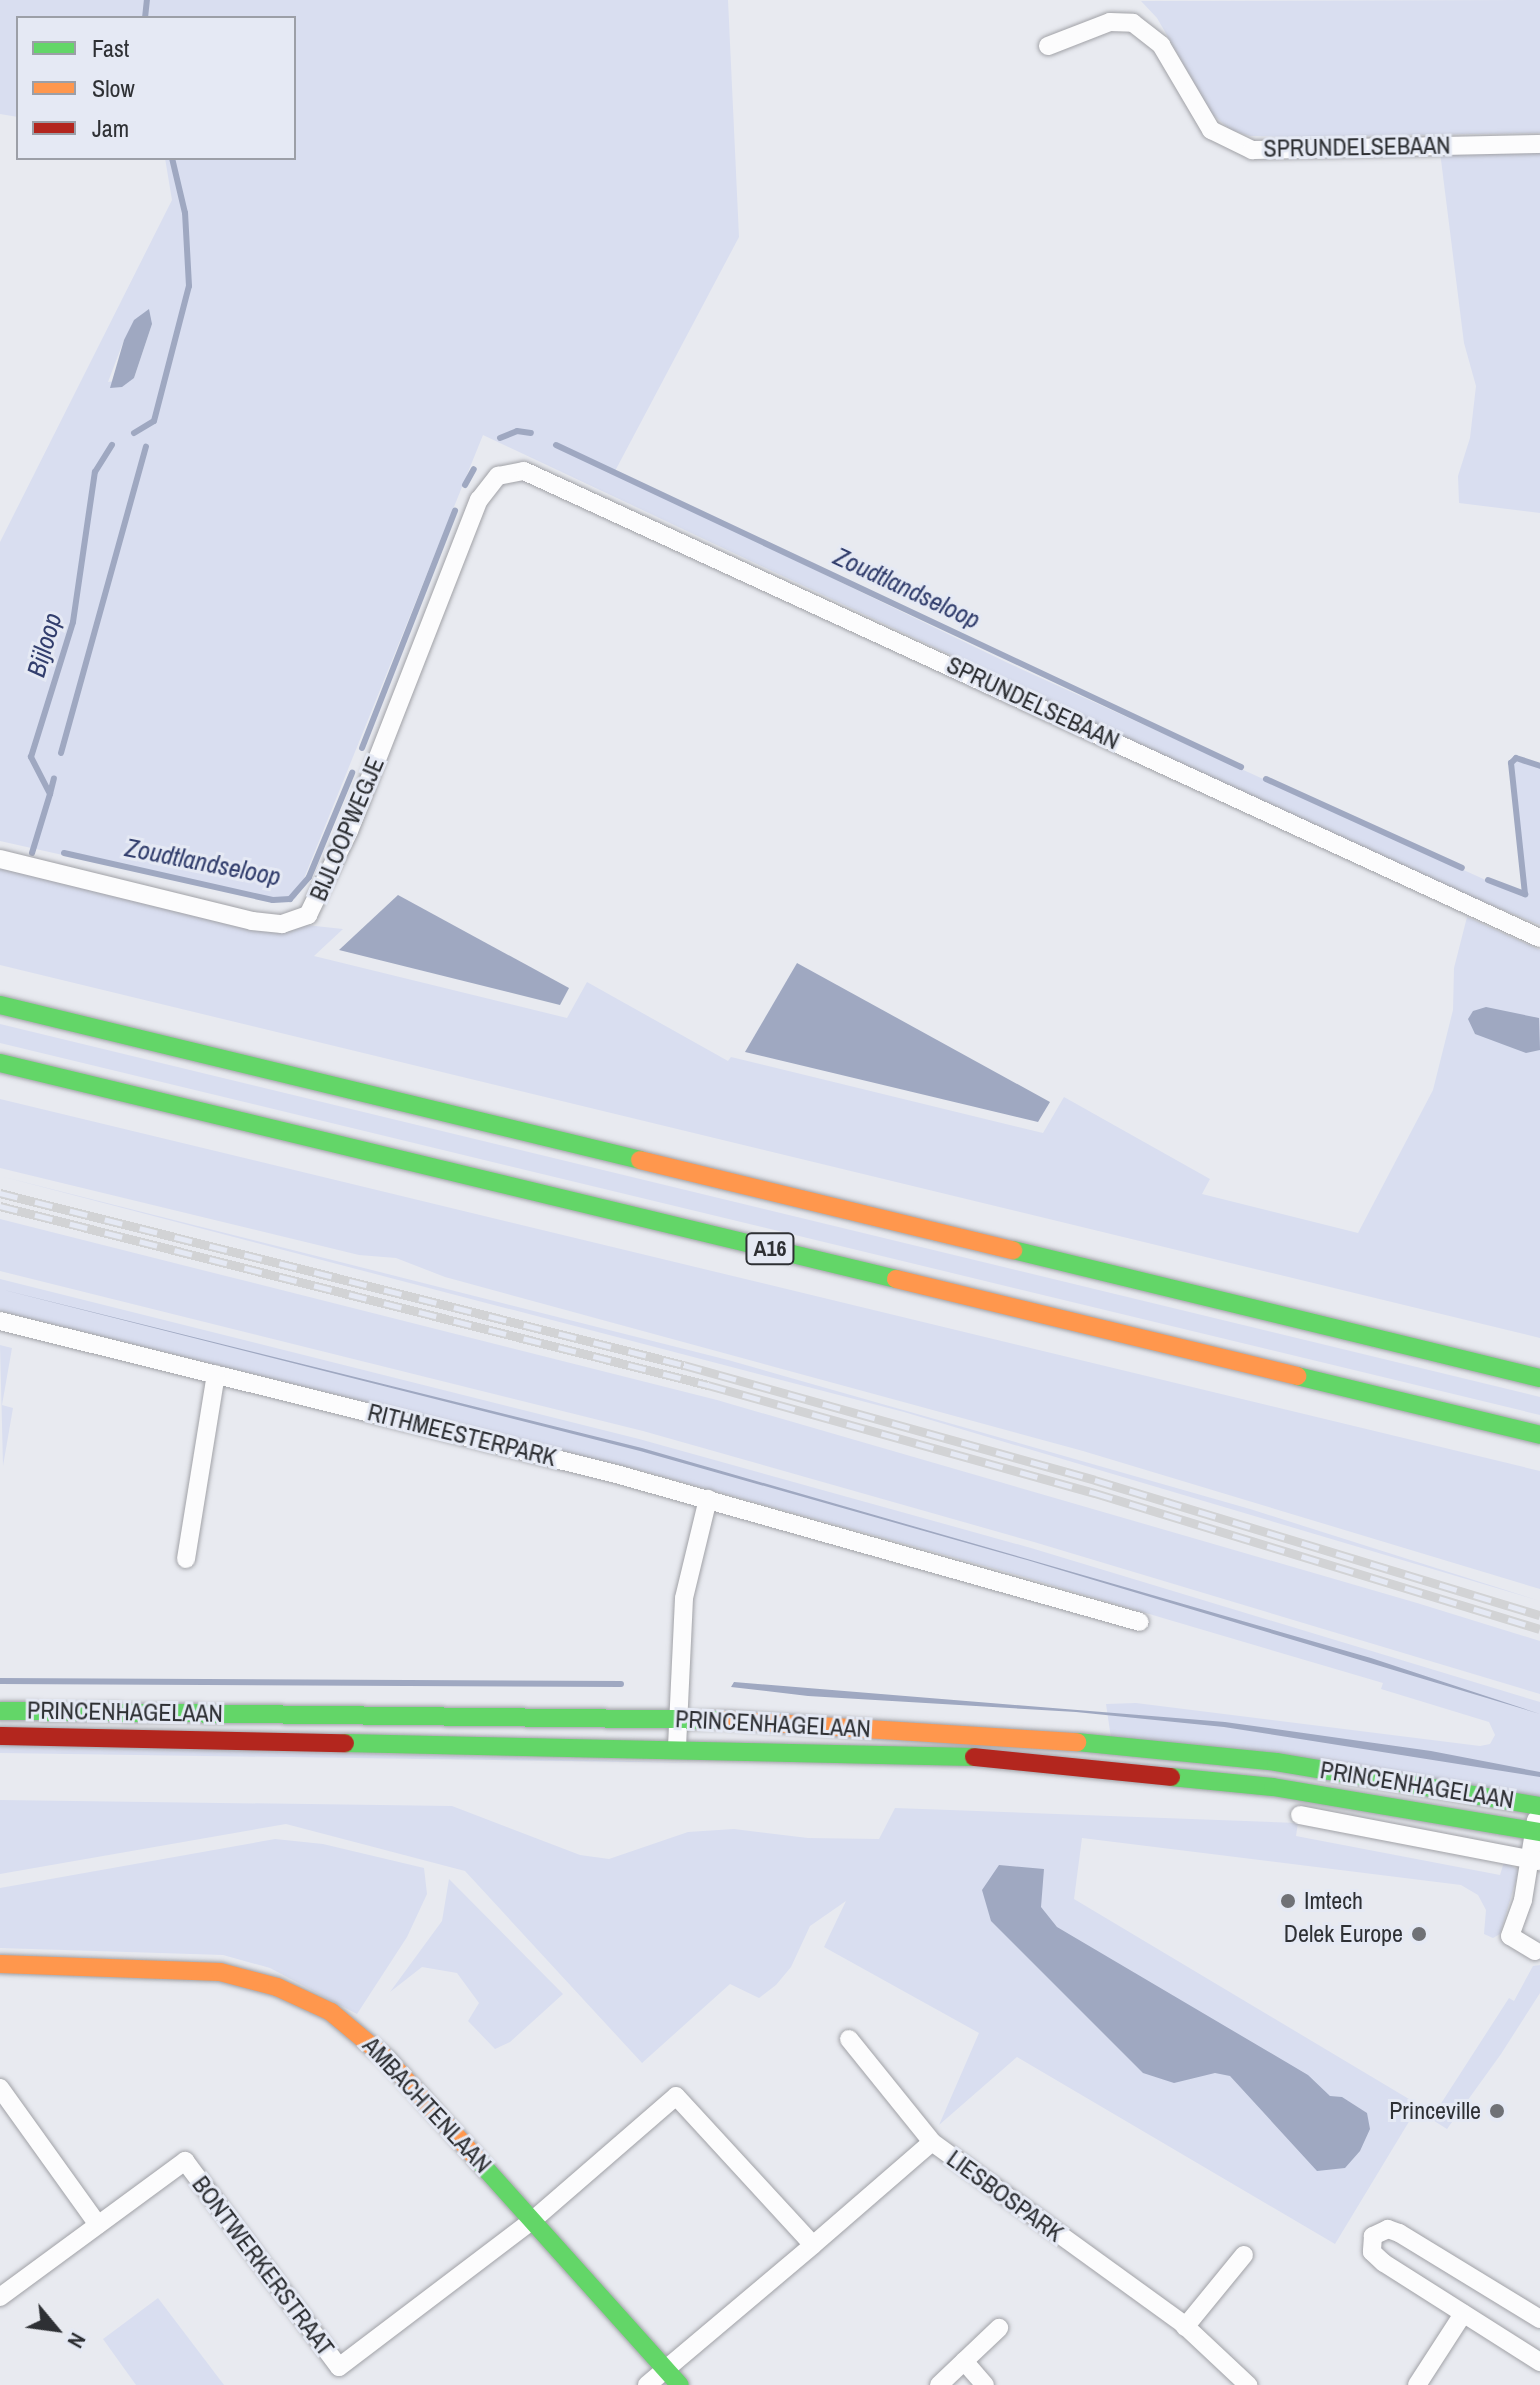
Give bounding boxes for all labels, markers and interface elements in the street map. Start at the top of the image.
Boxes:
legend [16,16,296,160]
text: Fast [92,32,129,64]
text: Slow [92,72,135,104]
text: Jam [92,112,129,144]
street label: SPRUNDELSEBAAN [1263,131,1451,163]
water label: Zoudtlandseloop [829,541,985,635]
water label: Bijloop [20,609,68,681]
street label: SPRUNDELSEBAAN [942,650,1124,756]
street label: BIJLOOPWEGJE [304,753,390,905]
water label: Zoudtlandseloop [123,832,283,892]
road number: A16 [744,1231,796,1267]
street label: RITHMEESTERPARK [365,1398,559,1472]
street label: PRINCENHAGELAAN [27,1696,223,1728]
street label: PRINCENHAGELAAN [675,1704,871,1744]
street label: PRINCENHAGELAAN [1318,1755,1516,1815]
place label: Imtech [1304,1887,1363,1915]
marker: Imtech [1279,1892,1297,1910]
place label: Delek Europe [1284,1920,1403,1948]
marker: Delek Europe [1410,1925,1428,1943]
street label: AMBACHTENLAAN [357,2031,497,2179]
place label: Princeville [1389,2097,1481,2125]
marker: Princeville [1488,2102,1506,2120]
street label: LIESBOSPARK [941,2144,1069,2248]
street label: BONTWERKERSTRAAT [186,2171,340,2361]
north arrow [16,2289,96,2369]
text: N [61,2328,93,2354]

